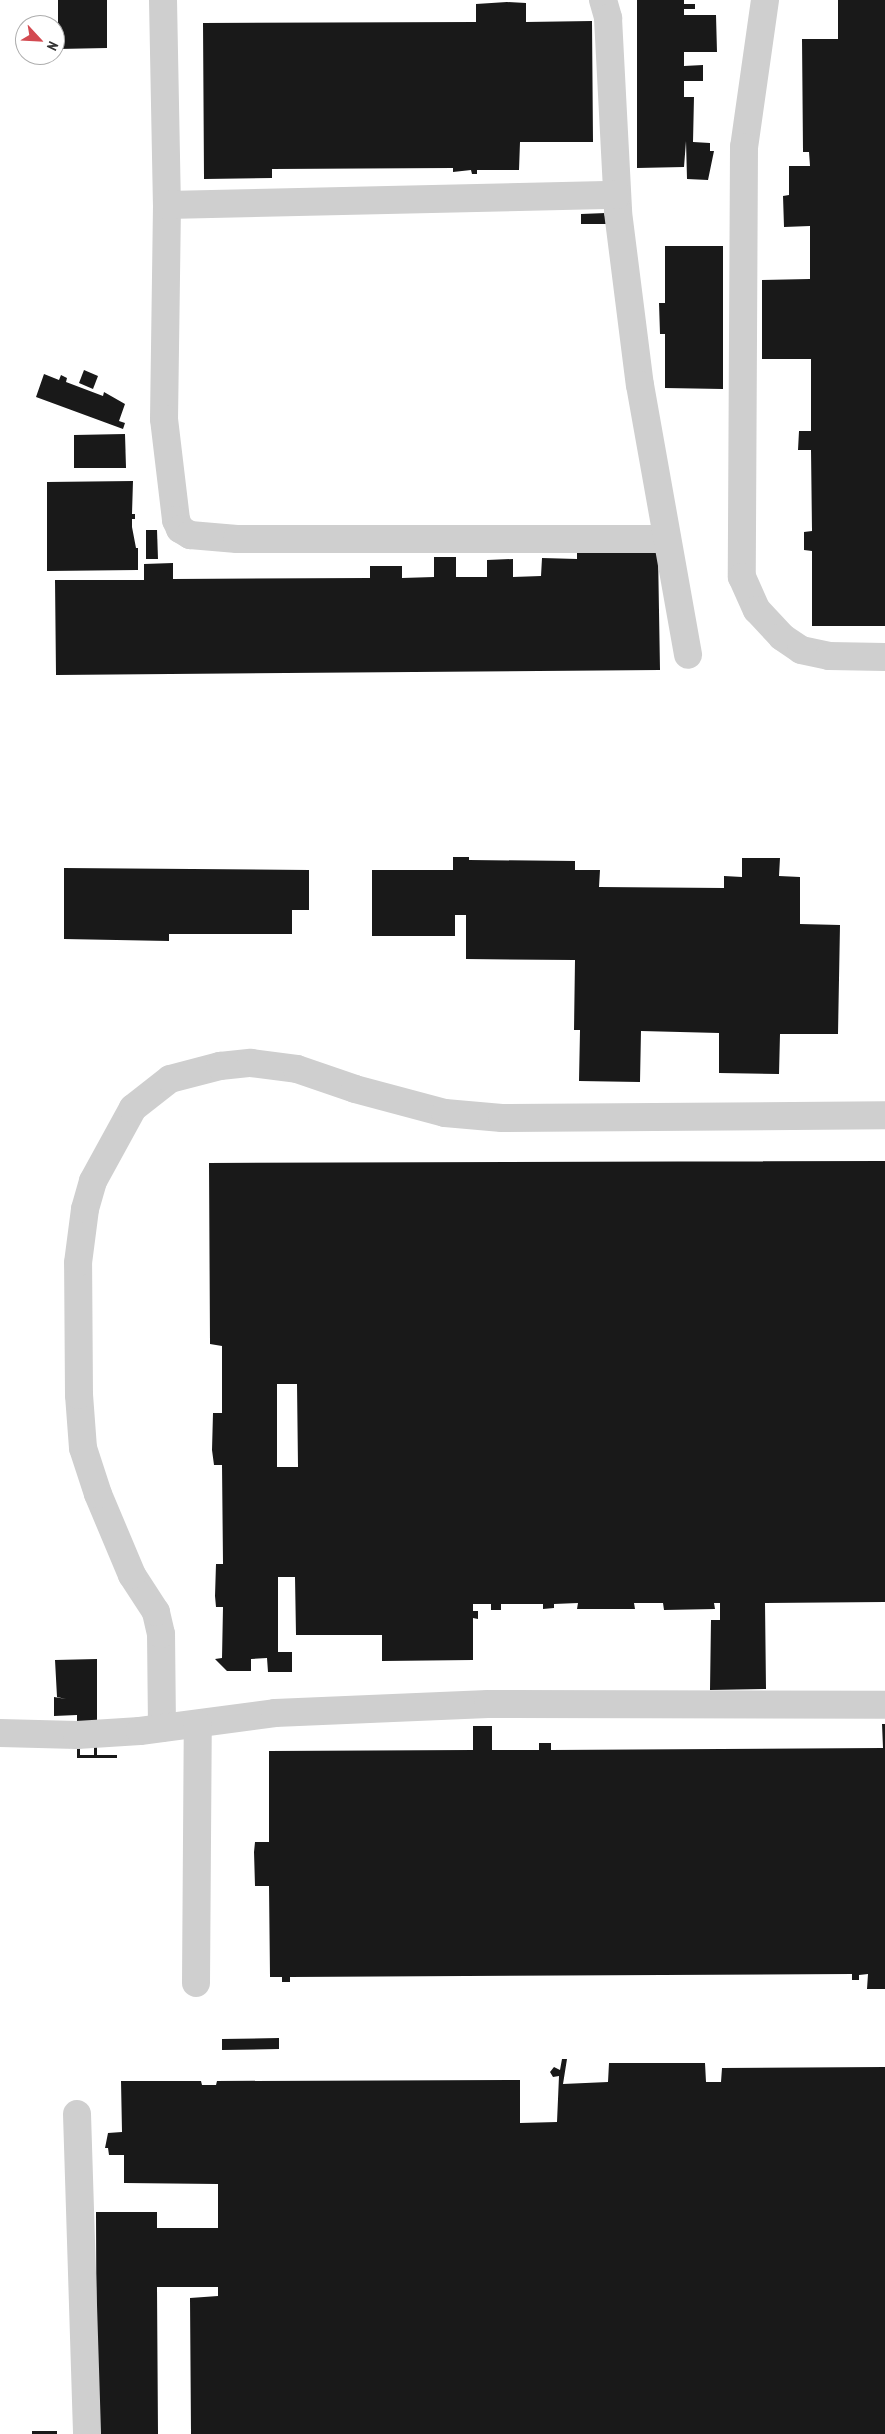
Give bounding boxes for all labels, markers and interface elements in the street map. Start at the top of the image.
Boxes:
north arrow [15,15,65,65]
text: N [43,39,62,53]

